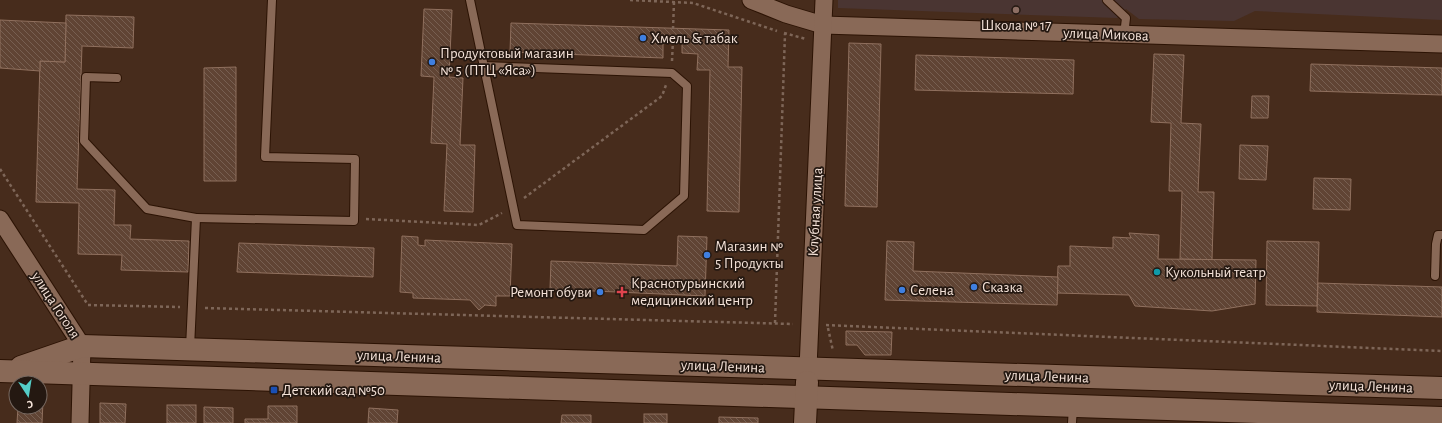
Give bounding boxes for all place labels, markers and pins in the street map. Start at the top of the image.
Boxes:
marker: Школа № 17 [1011,5,1021,15]
place label: Школа № 17 [981,18,1051,33]
place label: Хмель & табак [651,31,738,46]
marker: Хмель & табак [638,33,648,43]
place label: Продуктовый магазин № 5 (ПТЦ «Яса») [440,46,574,78]
marker: Продуктовый магазин № 5 (ПТЦ «Яса») [427,57,437,67]
place label: Магазин № 5 Продукты [715,239,784,271]
marker: Магазин № 5 Продукты [702,250,712,260]
place label: Кукольный театр [1165,265,1266,280]
marker: Кукольный театр [1152,267,1162,277]
place label: Краснотурьинский медицинский центр [631,276,753,308]
place label: Сказка [982,280,1023,295]
marker: Сказка [969,282,979,292]
place label: Селена [910,283,954,298]
place label: Ремонт обуви [510,285,592,300]
marker: Селена [897,285,907,295]
marker: Краснотурьинский медицинский центр [616,286,628,298]
marker: Ремонт обуви [595,287,605,297]
place label: Детский сад №50 [282,383,385,398]
marker: Детский сад №50 [269,385,279,395]

